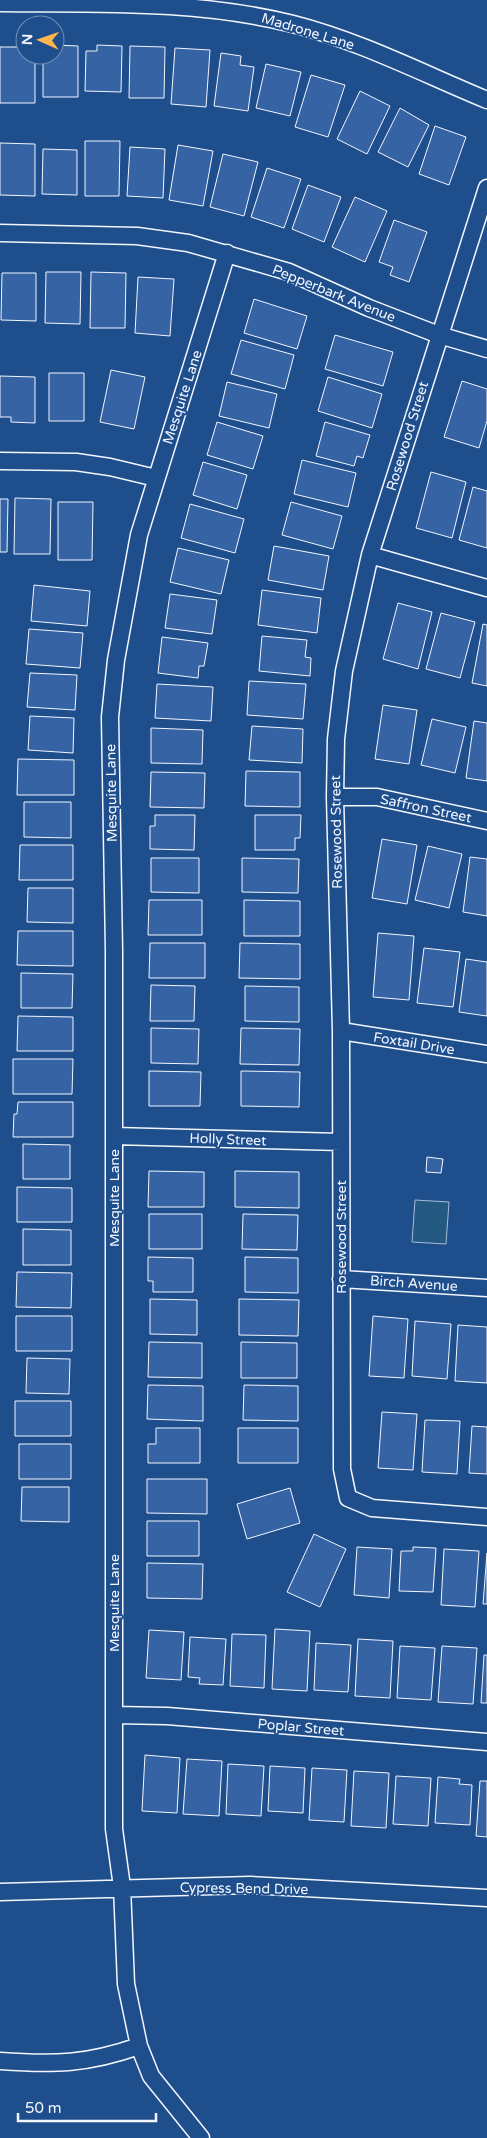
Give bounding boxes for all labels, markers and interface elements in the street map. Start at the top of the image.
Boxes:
street label: Madrone Lane [259,9,356,54]
north arrow [15,15,65,65]
text: N [19,34,36,45]
street label: Pepperbark Avenue [270,261,398,326]
street label: Mesquite Lane [159,348,206,446]
street label: Rosewood Street [383,379,432,493]
street label: Mesquite Lane [102,744,121,842]
street label: Rosewood Street [327,774,346,889]
street label: Saffron Street [379,791,474,827]
street label: Foxtail Drive [372,1029,456,1058]
street label: Holly Street [189,1130,267,1149]
street label: Mesquite Lane [106,1149,123,1247]
street label: Rosewood Street [333,1180,350,1294]
street label: Birch Avenue [369,1272,459,1295]
street label: Mesquite Lane [106,1554,123,1652]
street label: Poplar Street [257,1715,346,1740]
street label: Cypress Bend Drive [180,1879,308,1898]
scale bar [18,2090,155,2122]
text: 50 m [25,2099,62,2117]

